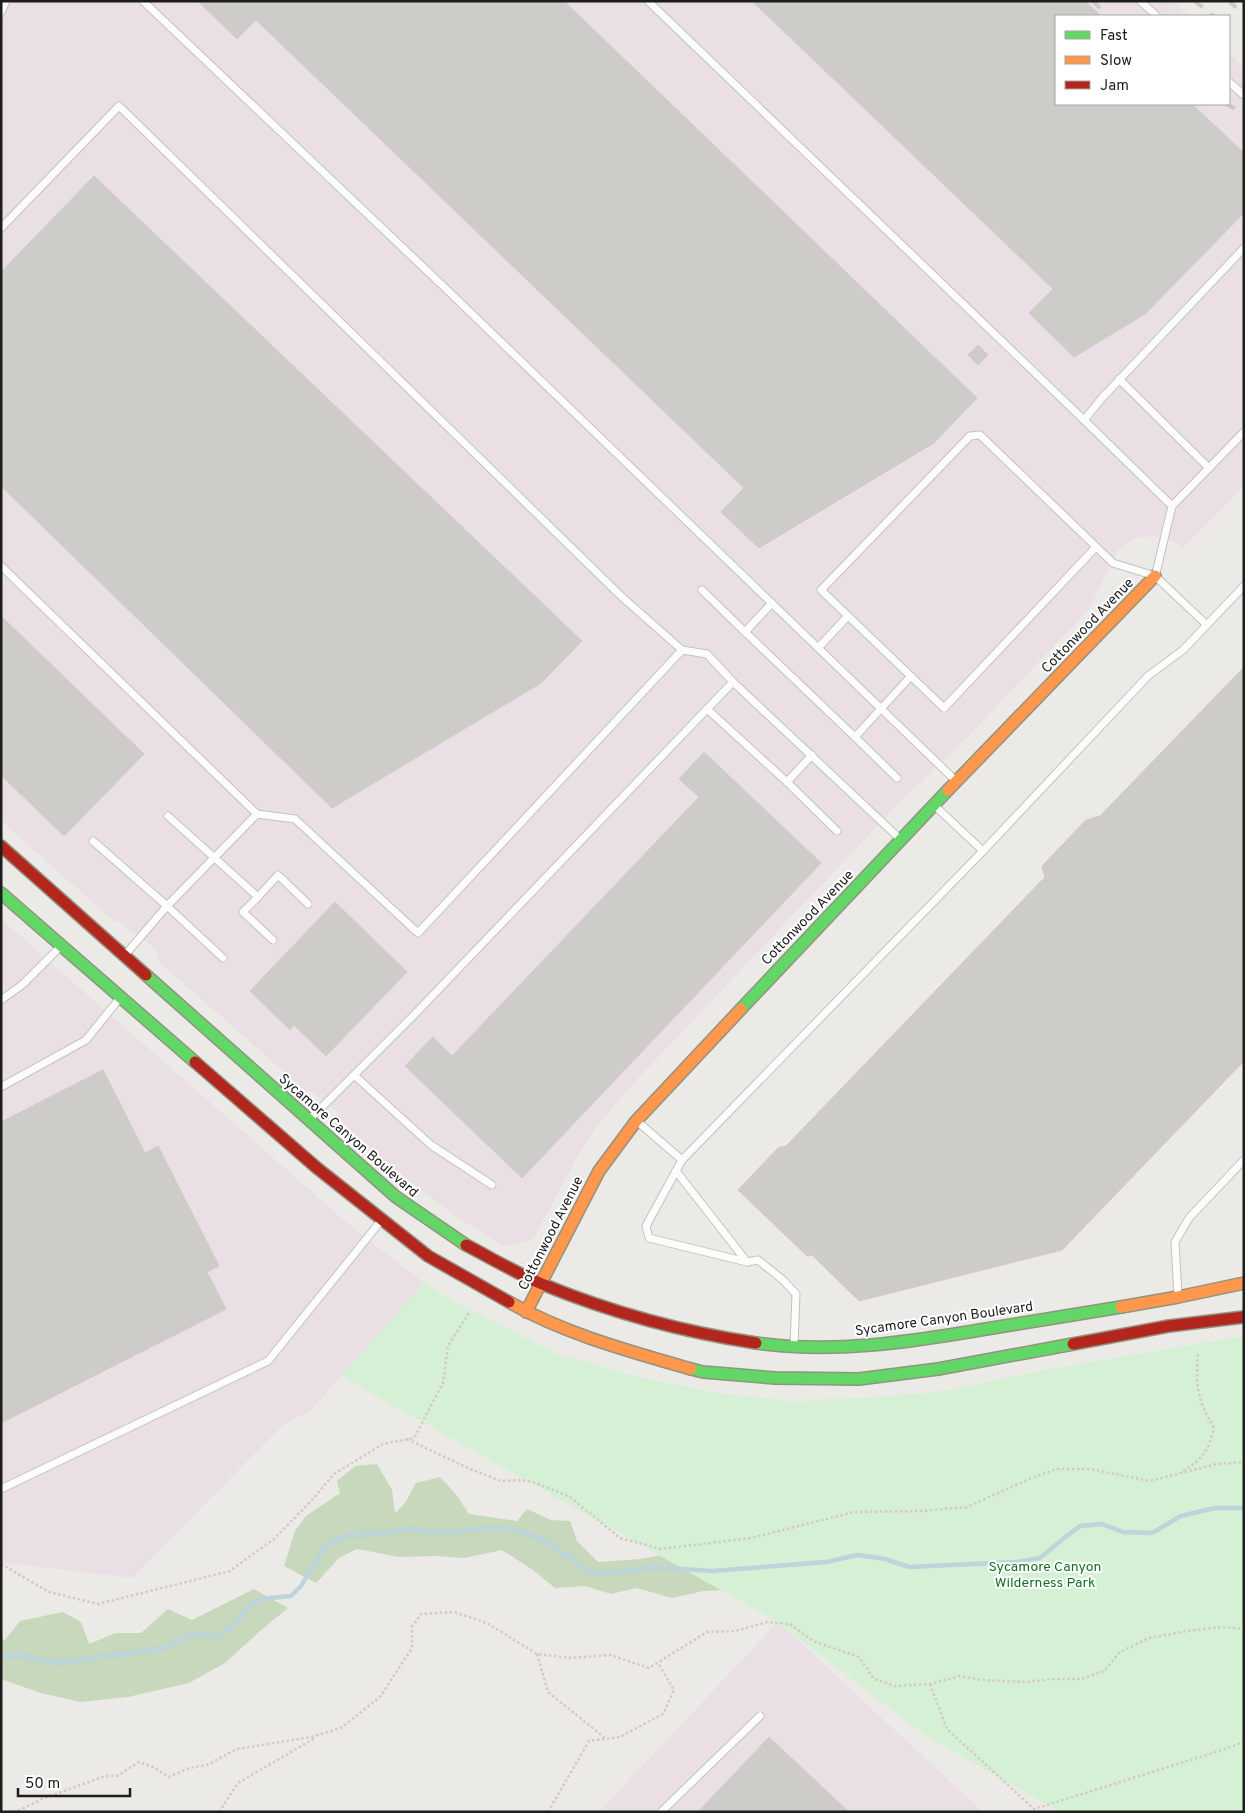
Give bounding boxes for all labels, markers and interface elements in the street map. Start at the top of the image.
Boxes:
legend [1055,15,1230,105]
text: Fast [1100,27,1128,46]
text: Slow [1100,52,1132,71]
text: Jam [1100,77,1129,96]
street label: Cottonwood Avenue [1038,575,1138,677]
street label: Cottonwood Avenue [758,867,858,969]
street label: Sycamore Canyon Boulevard [275,1071,421,1201]
street label: Cottonwood Avenue [515,1174,587,1294]
street label: Sycamore Canyon Boulevard [854,1299,1034,1340]
park label: Sycamore Canyon Wilderness Park [989,1559,1102,1592]
scale bar [18,1766,130,1798]
text: 50 m [25,1775,60,1794]

